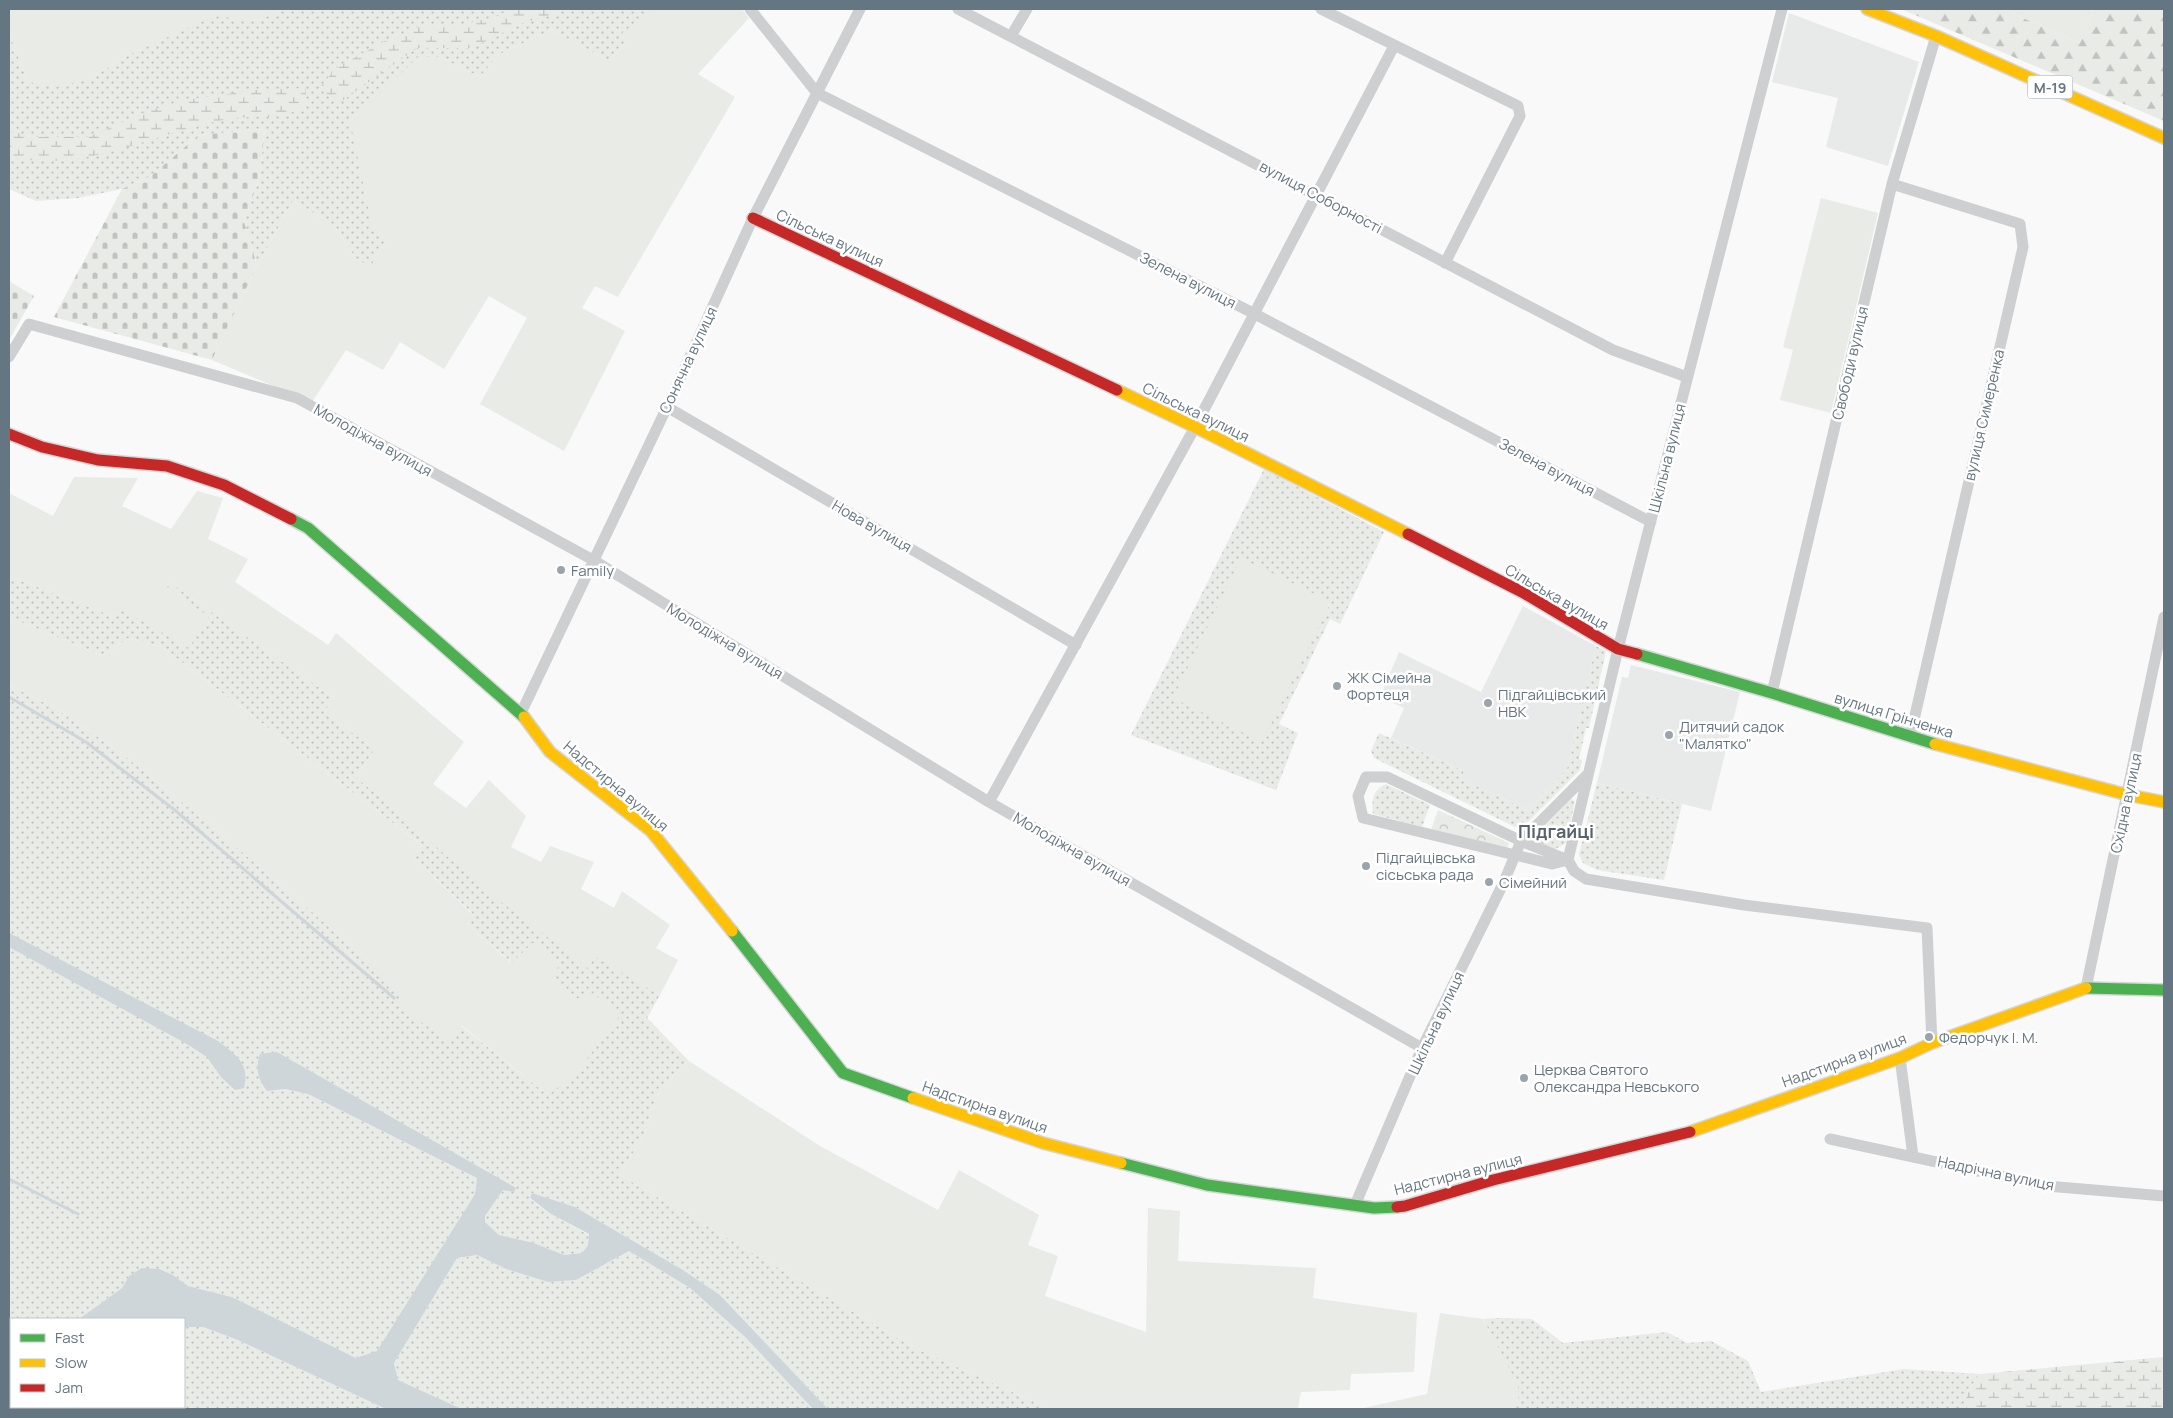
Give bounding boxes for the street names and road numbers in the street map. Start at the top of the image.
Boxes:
road number: М-19 [2028,75,2072,98]
street label: вулиця Соборності [1256,156,1386,238]
street label: Сільська вулиця [773,204,887,272]
street label: Зелена вулиця [1136,247,1240,313]
street label: Сонячна вулиця [654,303,722,417]
street label: Свободи вулиця [1827,304,1873,422]
street label: вулиця Симеренка [1959,347,2009,483]
street label: Сільська вулиця [1139,377,1253,447]
street label: Молодіжна вулиця [310,399,436,481]
street label: Шкільна вулиця [1643,401,1691,515]
street label: Зелена вулиця [1495,433,1599,501]
street label: Нова вулиця [828,495,916,557]
street label: Сільська вулиця [1501,559,1613,635]
street label: Молодіжна вулиця [663,598,787,684]
street label: вулиця Грінченка [1832,687,1956,743]
street label: Надстирна вулиця [559,736,673,836]
street label: Східна вулиця [2105,751,2147,855]
street label: Молодіжна вулиця [1009,807,1135,891]
street label: Шкільна вулиця [1403,968,1469,1078]
street label: Надстирна вулиця [1779,1028,1909,1092]
street label: Надстирна вулиця [920,1076,1050,1138]
street label: Надстирна вулиця [1392,1148,1524,1200]
street label: Надрічна вулиця [1936,1150,2056,1196]

